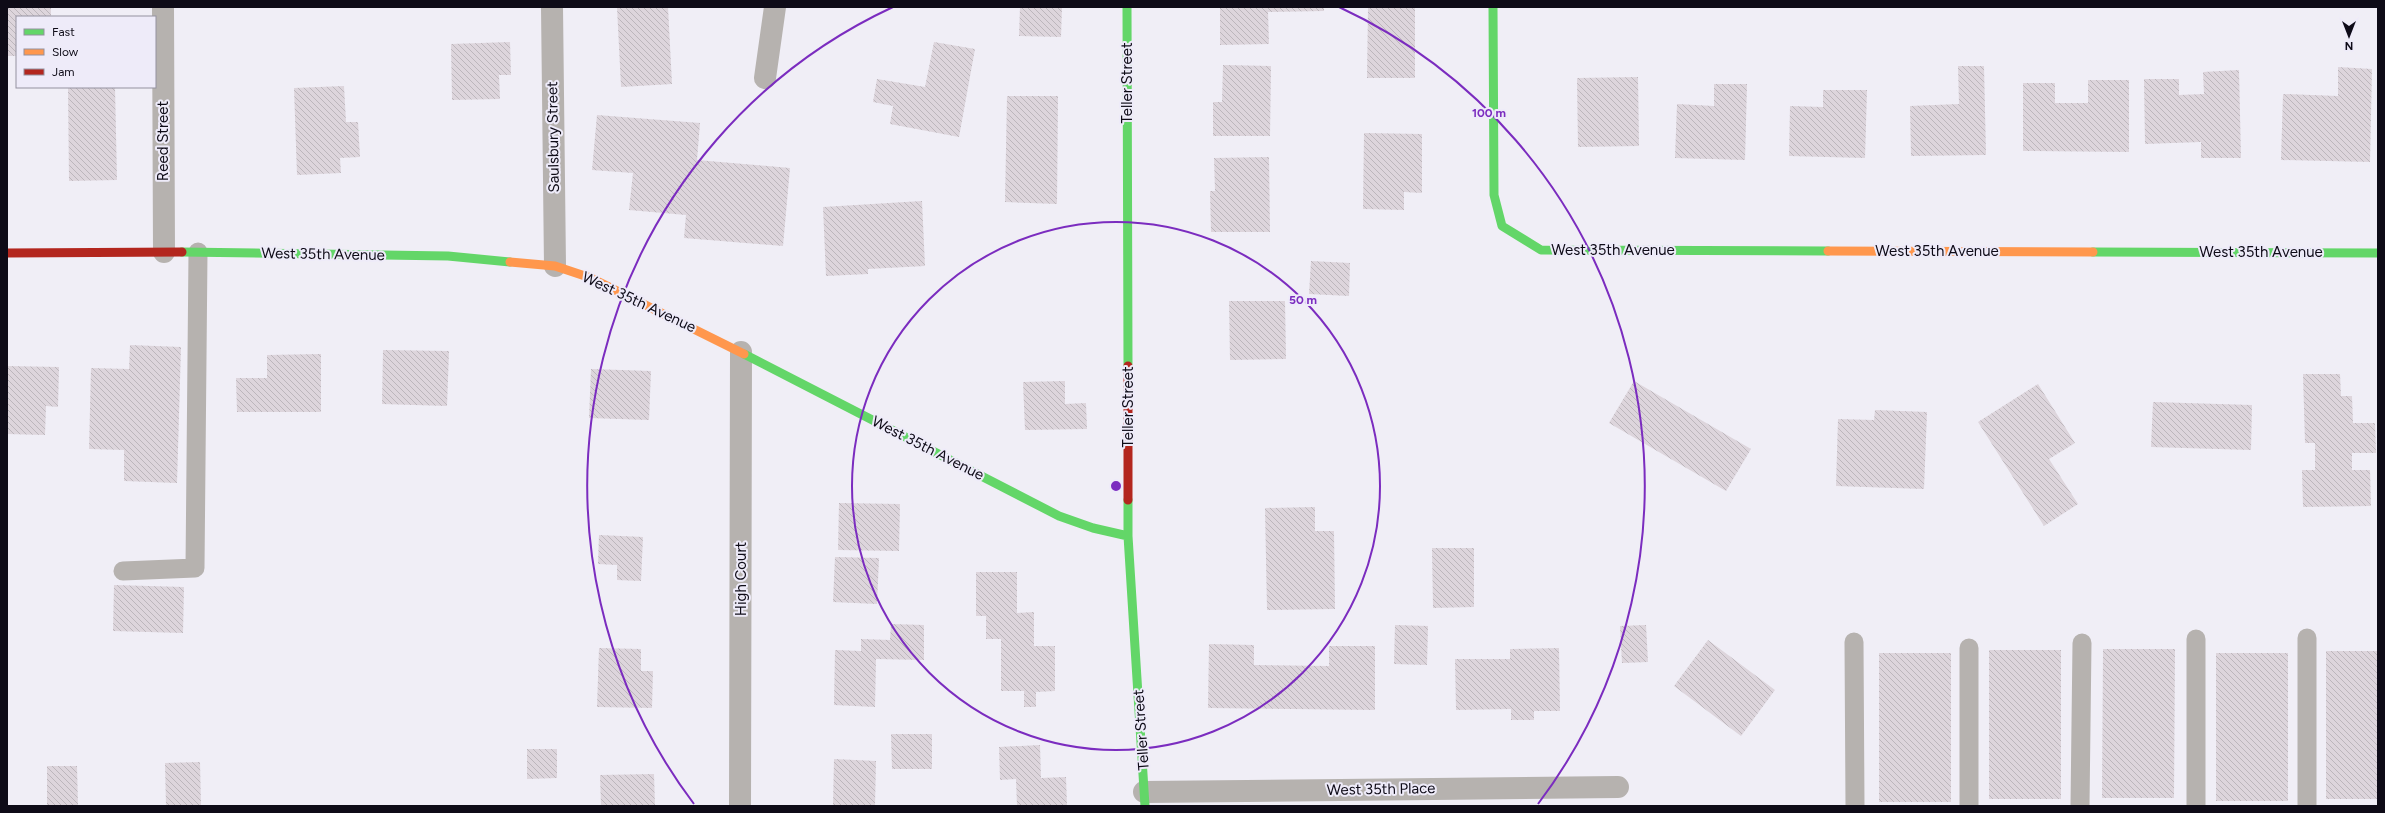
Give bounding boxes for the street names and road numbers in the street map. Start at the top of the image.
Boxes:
street label: Teller Street [1118,42,1136,124]
street label: Saulsbury Street [543,81,563,193]
street label: Reed Street [154,101,172,181]
street label: West 35th Avenue [1551,241,1675,259]
street label: West 35th Avenue [1875,242,1999,260]
street label: West 35th Avenue [2199,243,2323,261]
street label: West 35th Avenue [261,244,385,264]
street label: West 35th Avenue [579,268,699,336]
street label: Teller Street [1119,366,1137,448]
street label: West 35th Avenue [869,412,987,484]
street label: High Court [732,542,750,616]
street label: Teller Street [1129,689,1153,771]
street label: West 35th Place [1326,779,1436,799]

